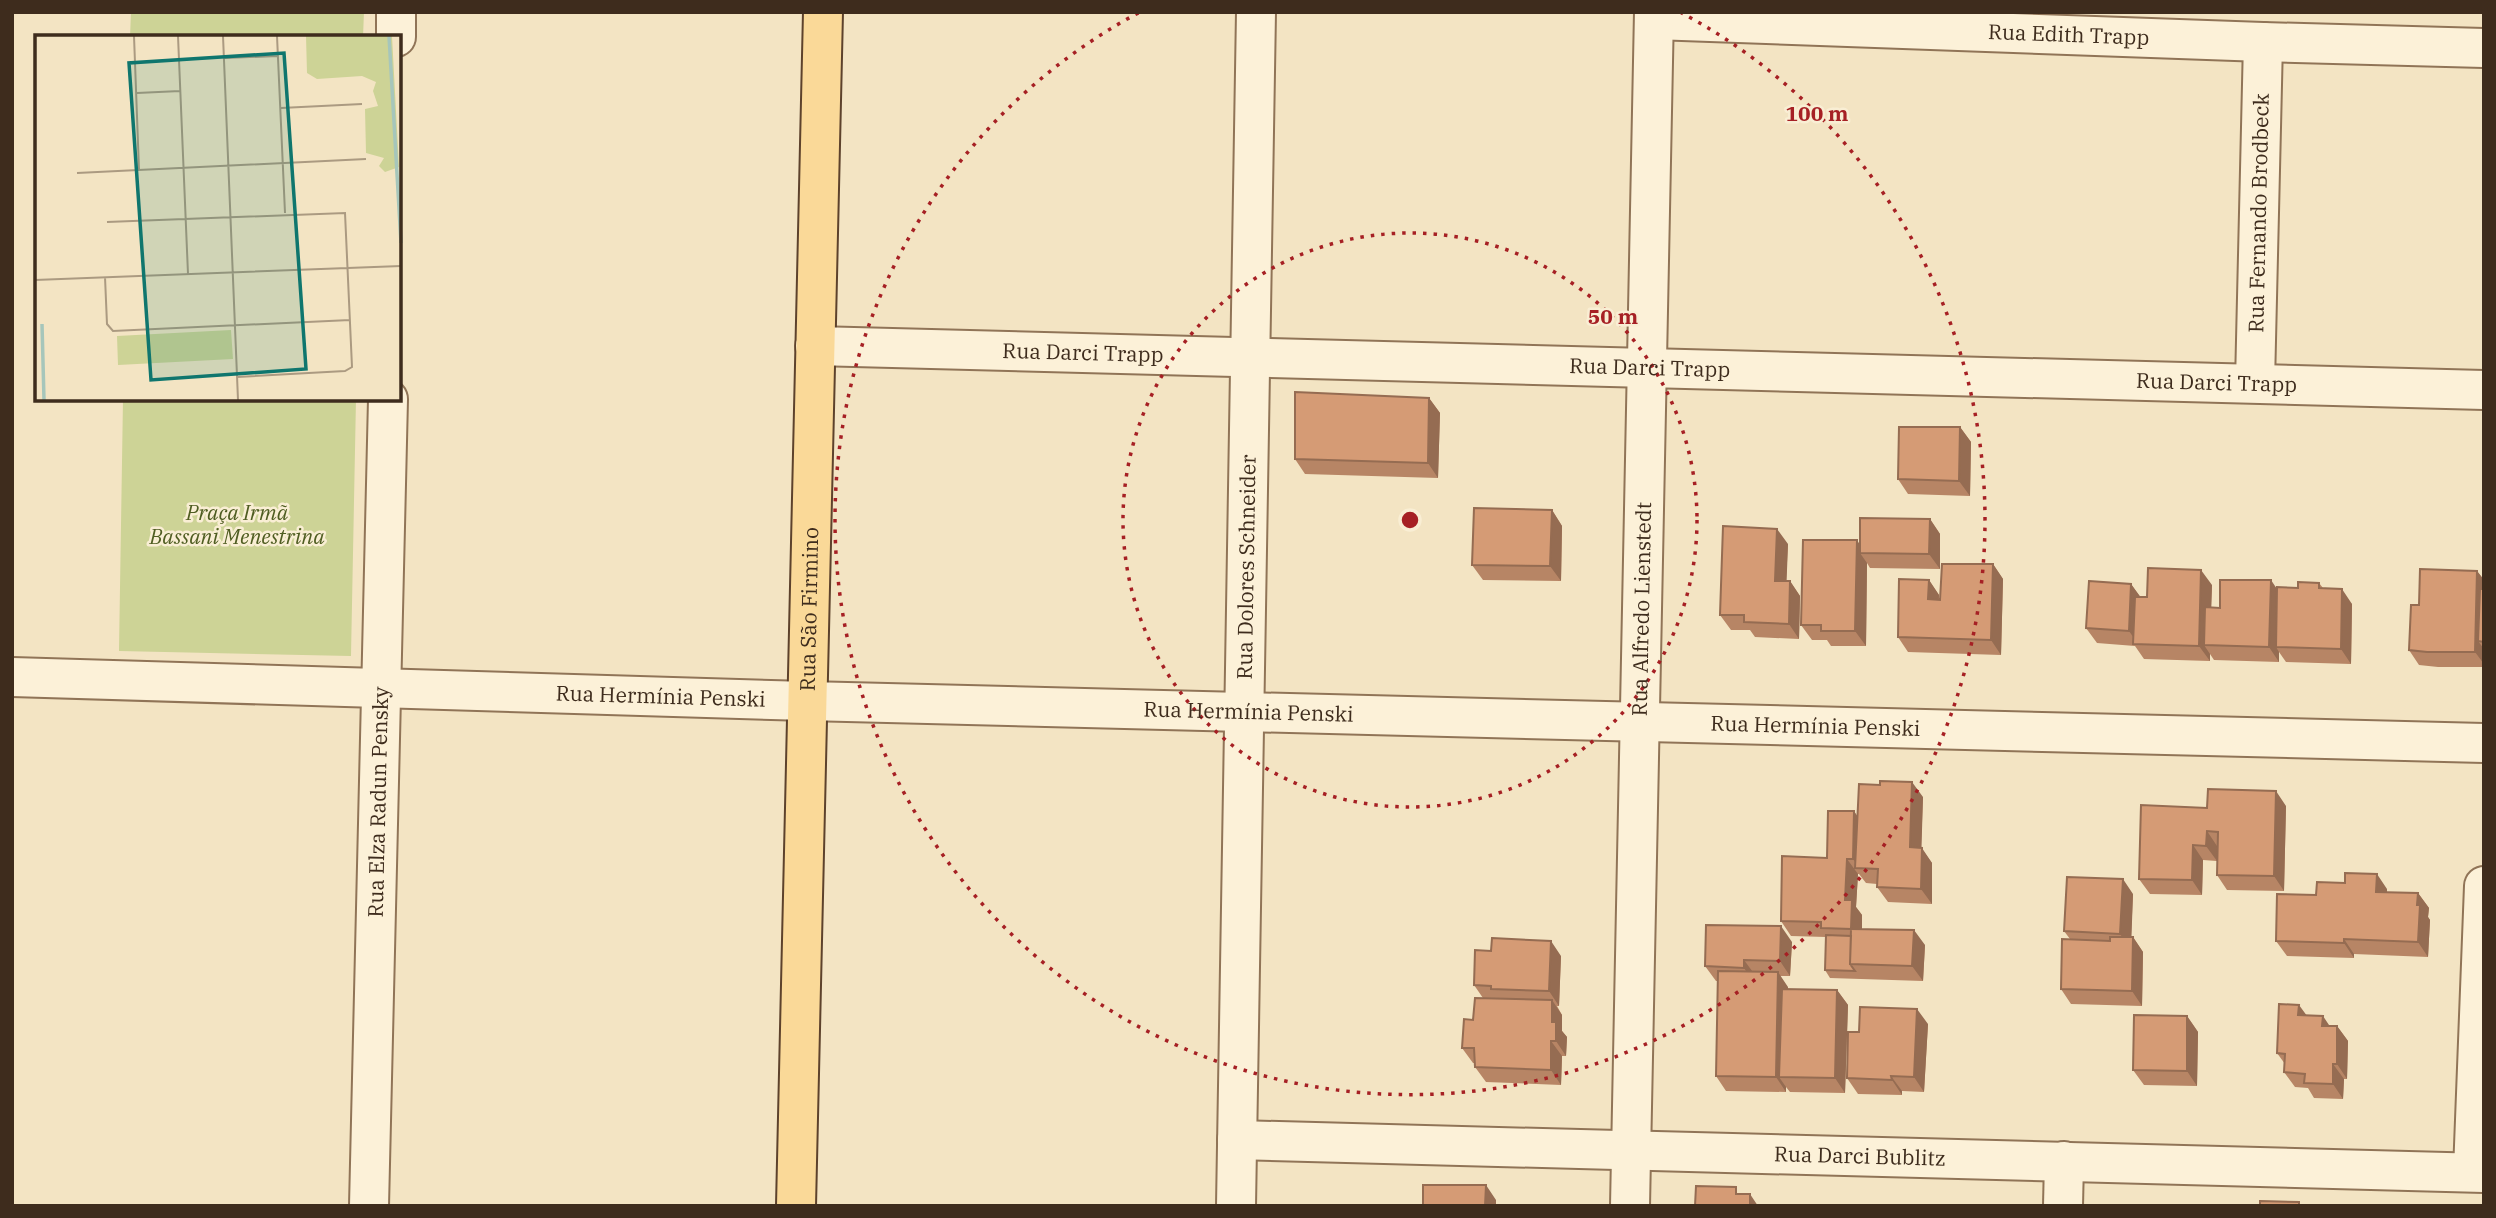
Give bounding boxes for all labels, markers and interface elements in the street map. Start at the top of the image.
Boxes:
street label: Rua Edith Trapp [1988,17,2150,51]
inset map [35,35,401,401]
street label: Rua Fernando Brodbeck [2241,92,2275,333]
text: 100 m [1785,99,1849,127]
text: 50 m [1588,302,1638,330]
street label: Rua Darci Trapp [1002,336,1164,368]
street label: Rua Darci Trapp [1569,351,1731,383]
street label: Rua Darci Trapp [2136,366,2297,398]
street label: Rua Dolores Schneider [1230,454,1262,680]
park label: Praça Irmã Bassani Menestrina [148,498,325,550]
street label: Rua Alfredo Lienstedt [1625,502,1657,717]
centre of rings [1398,508,1422,532]
street label: Rua São Firmino [793,527,824,692]
street label: Rua Hermínia Penski [555,678,766,713]
street label: Rua Elza Radun Pensky [361,686,394,918]
street label: Rua Hermínia Penski [1143,694,1354,728]
street label: Rua Hermínia Penski [1710,709,1921,742]
street label: Rua Darci Bublitz [1774,1139,1946,1172]

